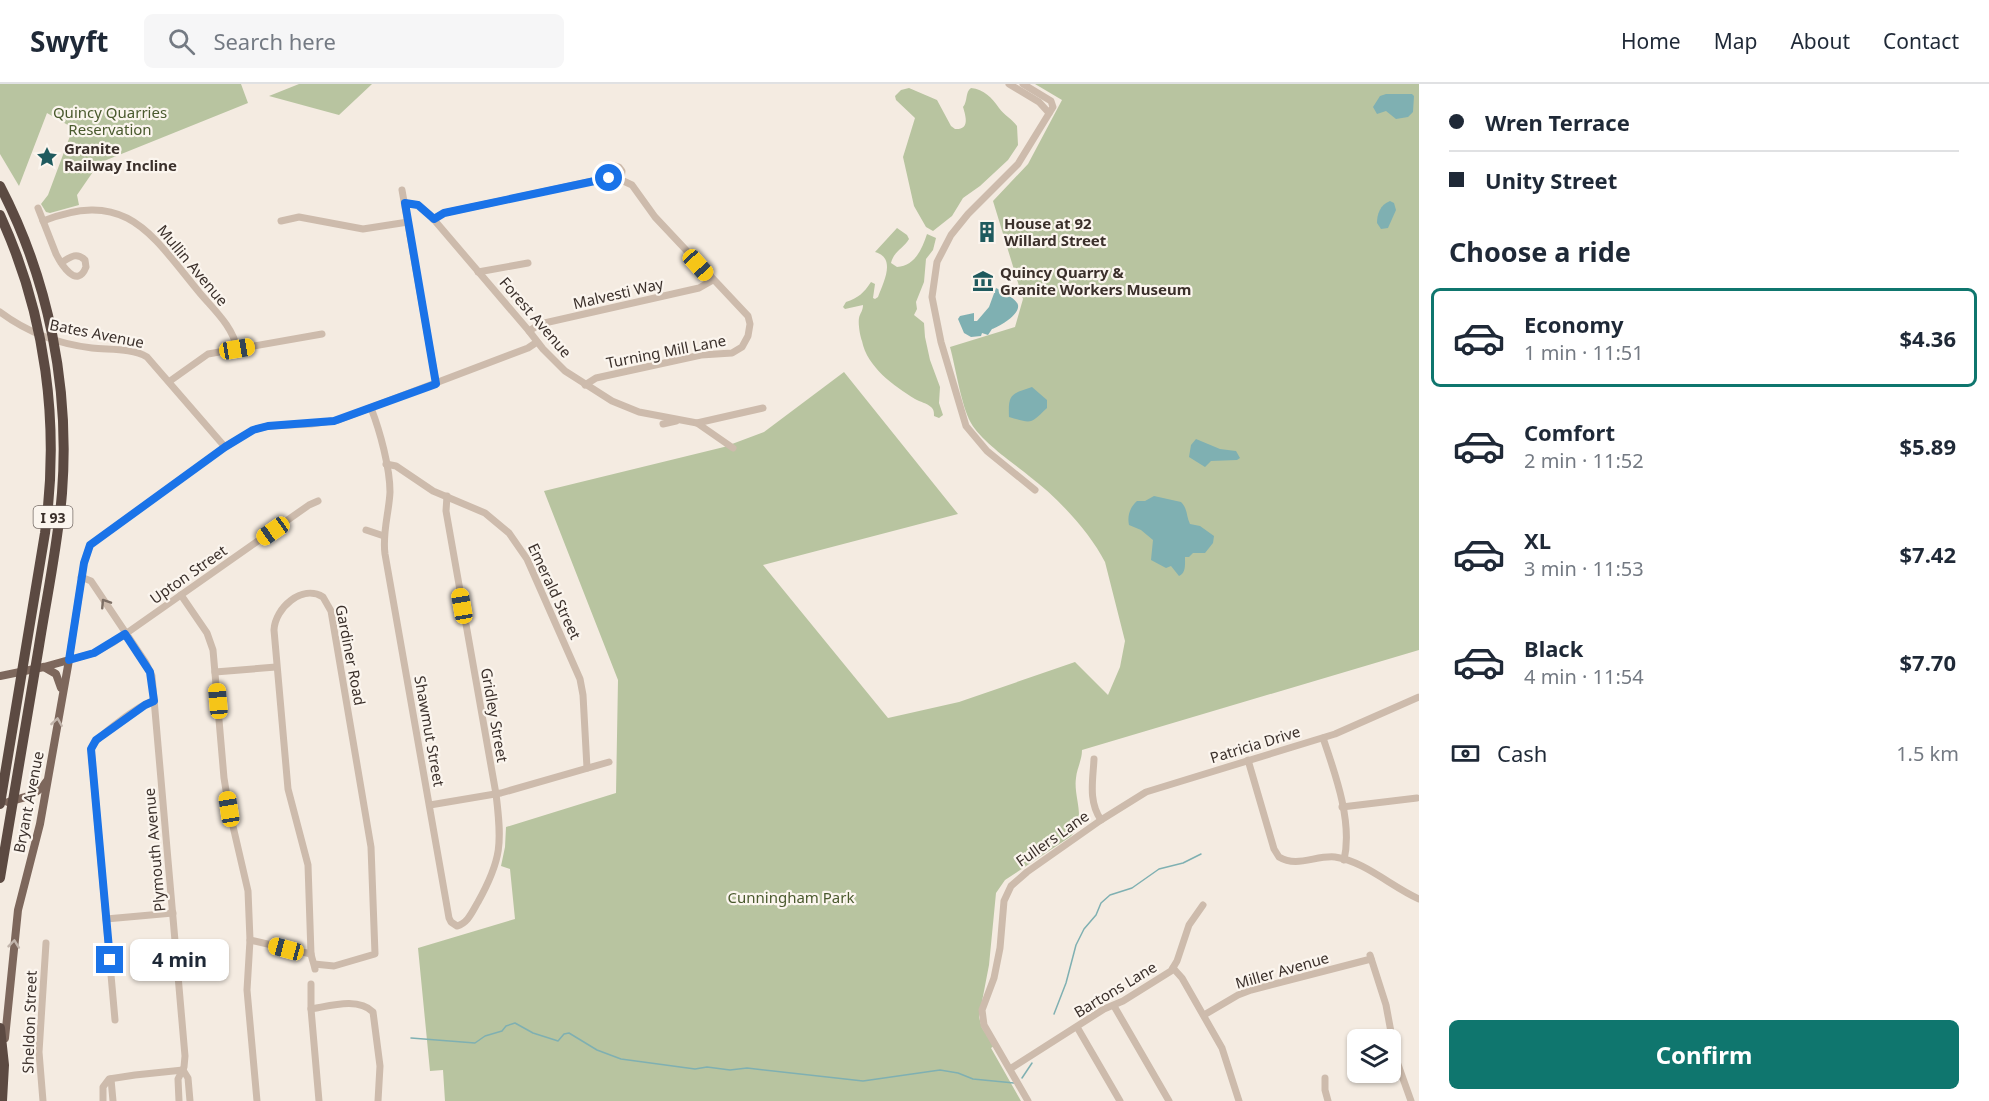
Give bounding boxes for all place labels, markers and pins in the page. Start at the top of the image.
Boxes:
place label: Granite Railway Incline [64,138,177,175]
place icon: Granite Railway Incline [35,145,59,169]
place label: House at 92 Willard Street [1004,213,1107,250]
building icon: House at 92 Willard Street [975,220,999,244]
place label: Quincy Quarry & Granite Workers Museum [1000,262,1191,299]
museum icon: Quincy Quarry & Granite Workers Museum [971,269,995,293]

